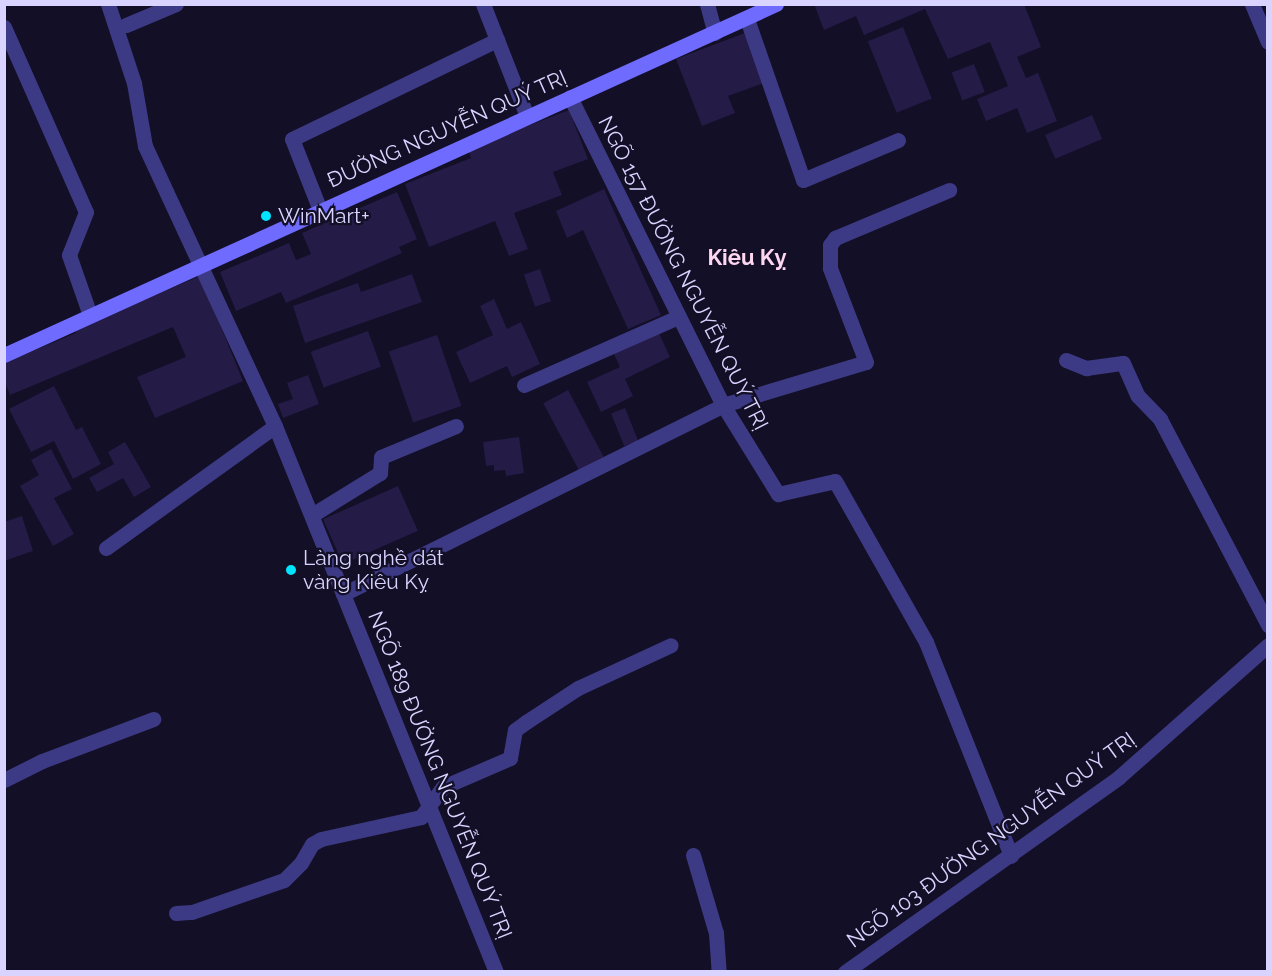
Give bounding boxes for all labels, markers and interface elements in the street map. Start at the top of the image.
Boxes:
street label: ĐƯỜNG NGUYỄN QUÝ TRỊ [323,64,571,194]
street label: NGÕ 157 ĐƯỜNG NGUYỄN QUÝ TRỊ [592,111,774,435]
place label: WinMart+ [278,203,370,229]
marker: WinMart+ [259,209,273,223]
district label: Kiêu Kỵ [707,245,787,271]
place label: Làng nghề dát vàng Kiêu Kỵ [303,545,444,595]
marker: Làng nghề dát vàng Kiêu Kỵ [284,563,298,577]
street label: NGÕ 189 ĐƯỜNG NGUYỄN QUÝ TRỊ [362,607,518,943]
street label: NGÕ 103 ĐƯỜNG NGUYỄN QUÝ TRỊ [841,726,1141,954]

